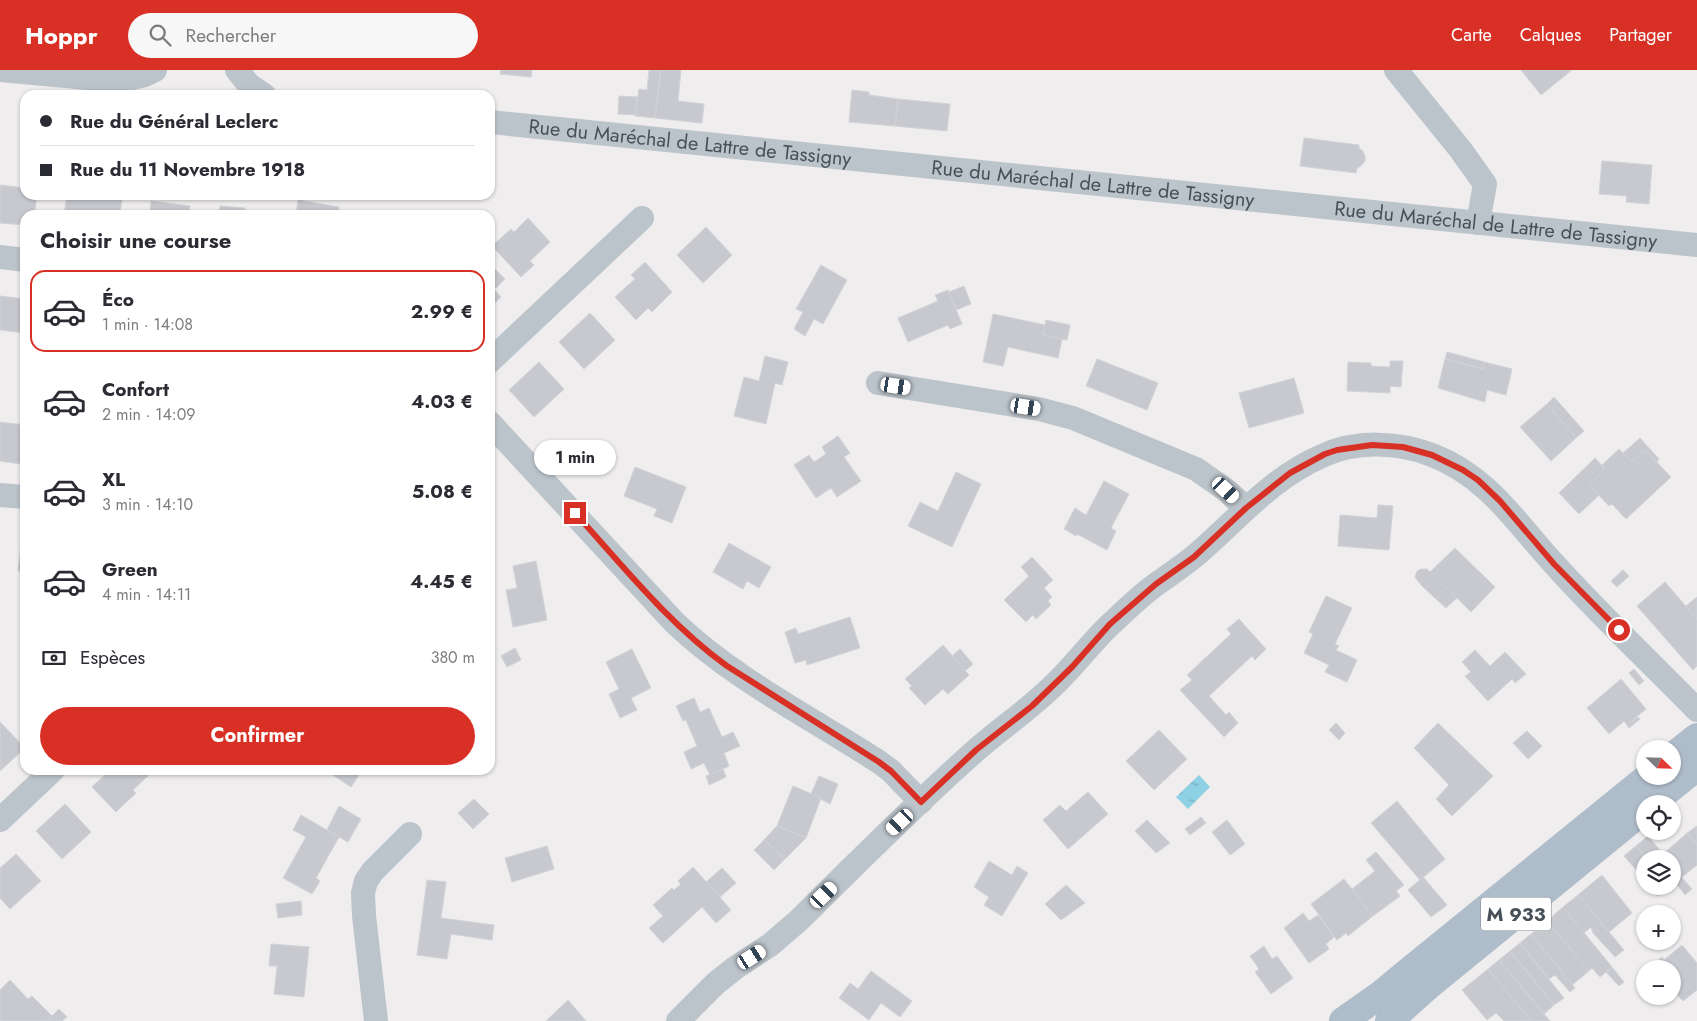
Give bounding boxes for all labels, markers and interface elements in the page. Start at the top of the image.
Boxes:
search box [128,13,478,58]
text: Hoppr [25,18,98,53]
icon: search [146,21,174,49]
text: Rechercher [186,22,276,49]
text: Carte [1451,22,1492,48]
text: Calques [1520,22,1581,48]
text: Partager [1609,22,1672,48]
text: Rue du Général Leclerc [70,108,278,135]
street label: Rue du Maréchal de Lattre de Tassigny [527,112,853,173]
street label: Rue du Maréchal de Lattre de Tassigny [930,153,1256,214]
text: Rue du 11 Novembre 1918 [70,156,305,183]
street label: Rue du Maréchal de Lattre de Tassigny [1333,194,1659,255]
text: Choisir une course [40,224,231,256]
text: Éco [102,286,134,313]
icon: car [42,289,87,334]
text: 2.99 € [411,298,473,325]
text: 1 min · 14:08 [102,313,193,336]
text: Confort [102,376,169,403]
car [880,376,911,396]
icon: car [42,379,87,424]
text: 4.03 € [411,388,473,415]
car [1010,397,1041,417]
text: 2 min · 14:09 [102,403,196,426]
callout: 1 min [534,440,616,476]
text: 1 min [555,446,595,469]
text: XL [102,466,125,493]
icon: car [42,469,87,514]
car [1209,474,1242,506]
text: 5.08 € [412,478,473,505]
text: 3 min · 14:10 [102,493,193,516]
route end [564,502,586,524]
text: Green [102,556,158,583]
icon: car [42,559,87,604]
text: 4.45 € [410,568,473,595]
text: 4 min · 14:11 [102,583,191,606]
route start [1608,619,1630,641]
icon: cash [40,644,68,672]
text: Espèces [80,644,145,671]
text: 380 m [431,646,475,669]
button: Confirmer [40,707,475,765]
north arrow [1636,740,1681,785]
map controls [1636,740,1681,1005]
button: locate [1636,795,1681,840]
car [883,806,916,838]
button: layers [1636,850,1681,895]
car [807,879,840,911]
road number: M 933 [1481,898,1551,931]
button: + [1636,905,1681,950]
car [735,943,768,971]
button: − [1636,960,1681,1005]

